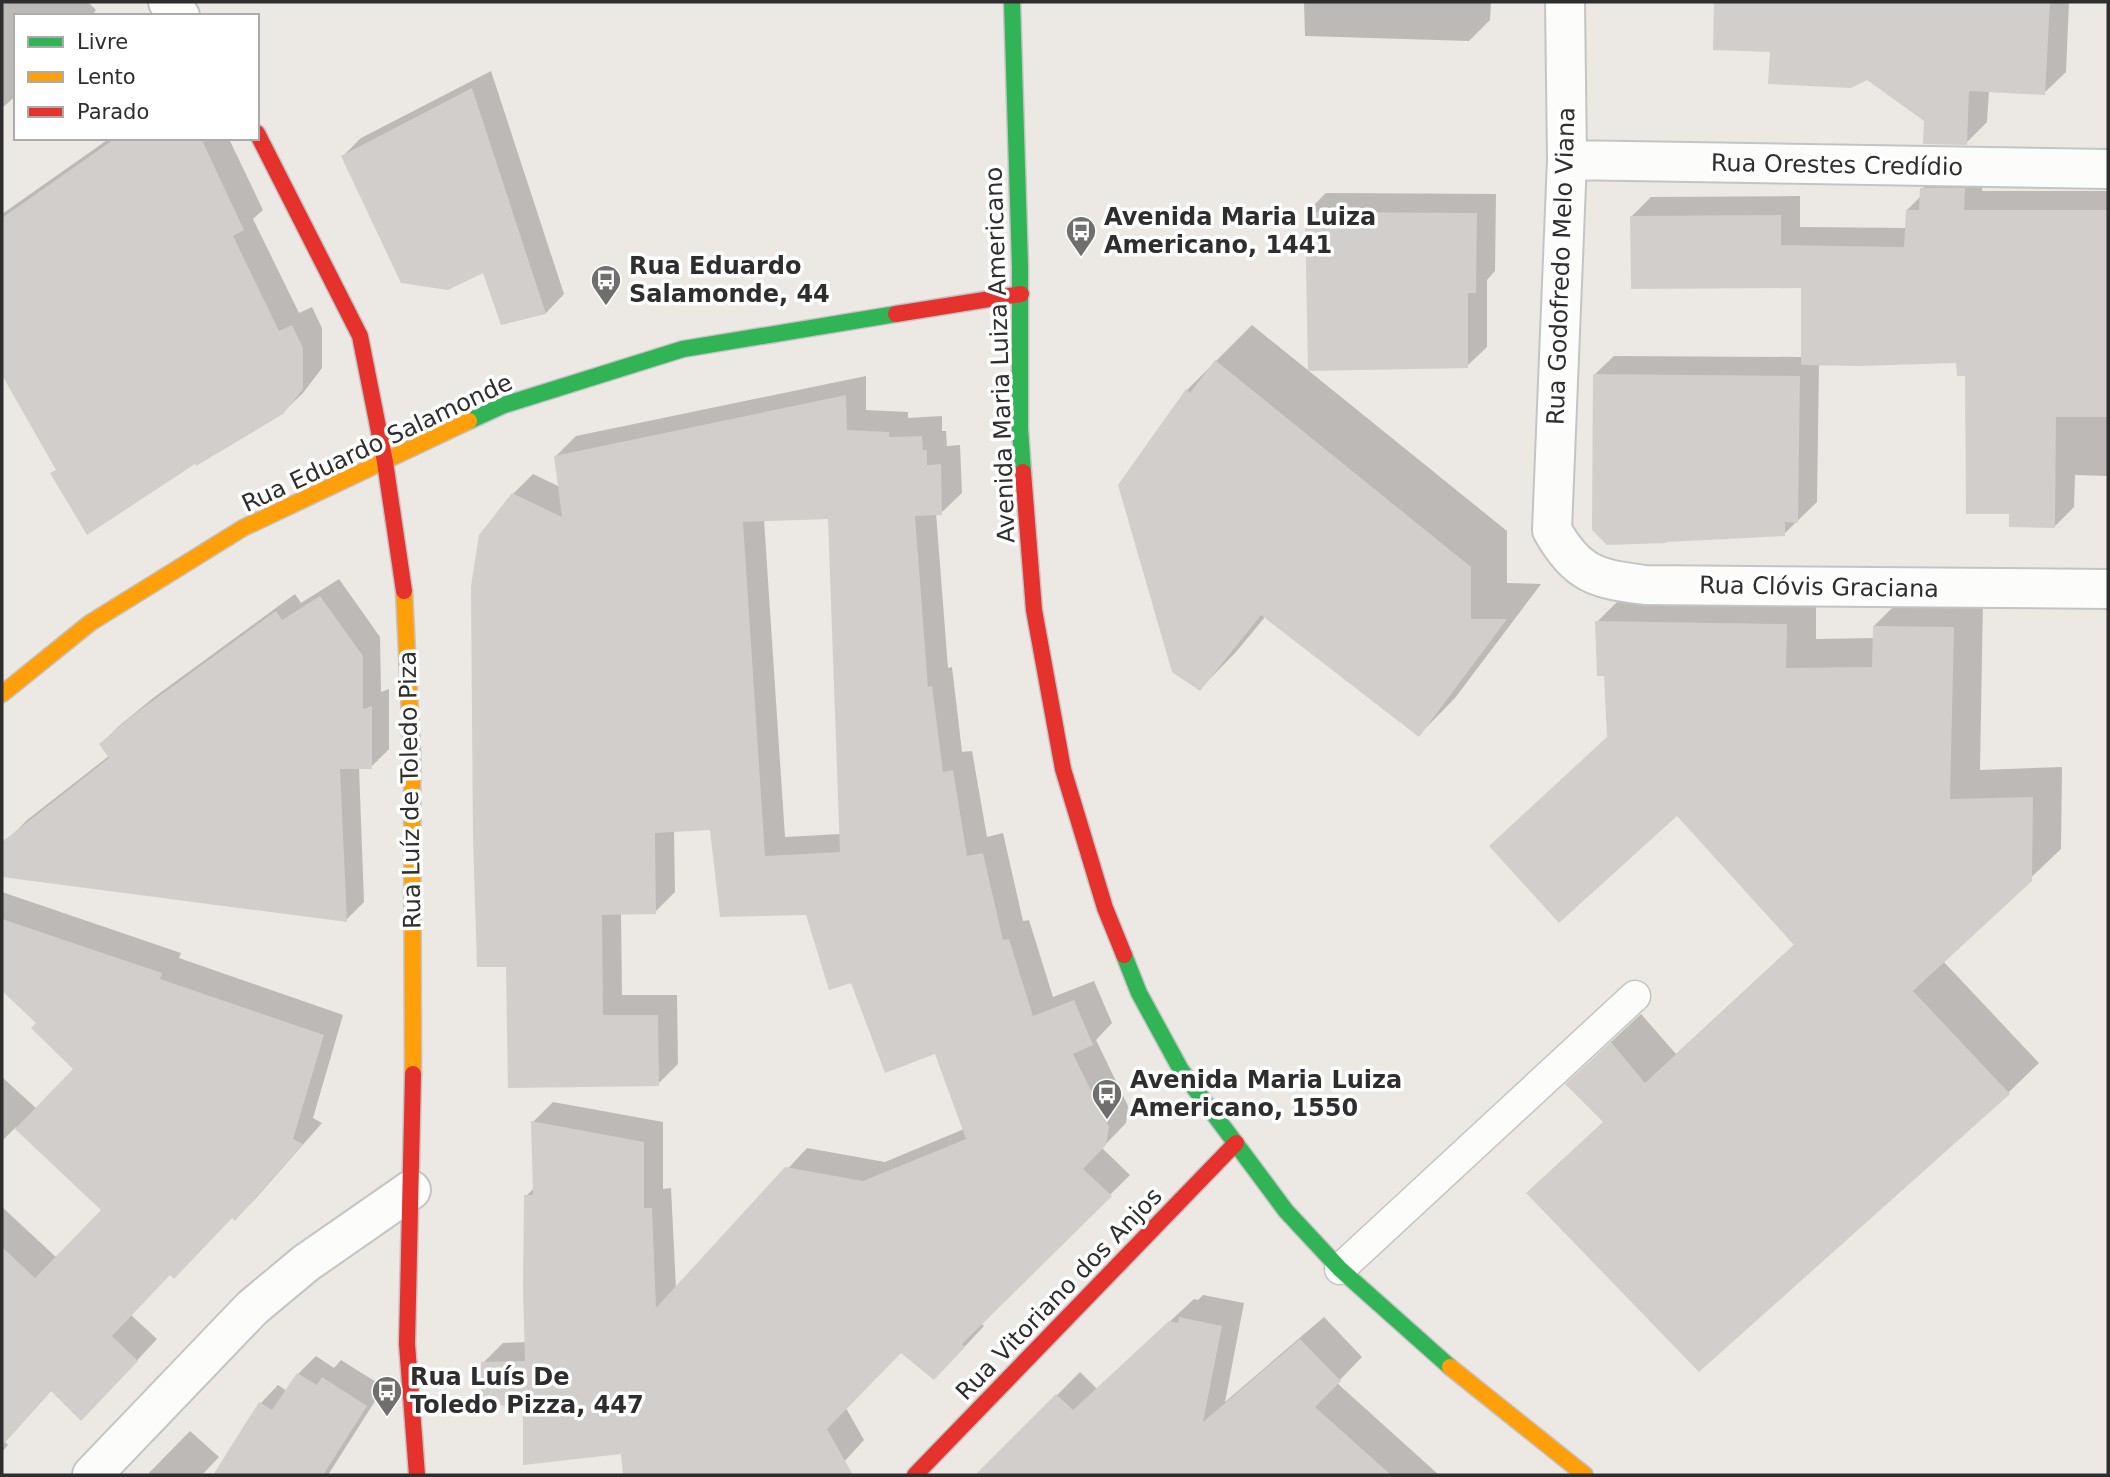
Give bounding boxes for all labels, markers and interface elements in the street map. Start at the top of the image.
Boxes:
legend [14,14,259,140]
text: Livre [77,30,128,54]
text: Lento [77,65,136,89]
text: Parado [77,100,149,124]
street label: Rua Godofredo Melo Viana [1541,107,1581,425]
street label: Rua Orestes Credídio [1711,149,1963,181]
street label: Avenida Maria Luiza Americano [979,166,1021,544]
place label: Avenida Maria Luiza Americano, 1441 [1104,203,1376,259]
bus stop icon: Avenida Maria Luiza Americano, 1441 [1064,214,1098,258]
place label: Rua Eduardo Salamonde, 44 [629,252,830,308]
bus stop icon: Rua Eduardo Salamonde, 44 [589,263,623,307]
street label: Rua Eduardo Salamonde [237,368,517,518]
street label: Rua Clóvis Graciana [1699,571,1939,603]
street label: Rua Luíz de Toledo Piza [394,651,426,929]
place label: Avenida Maria Luiza Americano, 1550 [1130,1066,1402,1122]
bus stop icon: Avenida Maria Luiza Americano, 1550 [1090,1077,1124,1121]
street label: Rua Vitoriano dos Anjos [950,1182,1168,1406]
place label: Rua Luís De Toledo Pizza, 447 [410,1363,644,1419]
bus stop icon: Rua Luís De Toledo Pizza, 447 [370,1374,404,1418]

